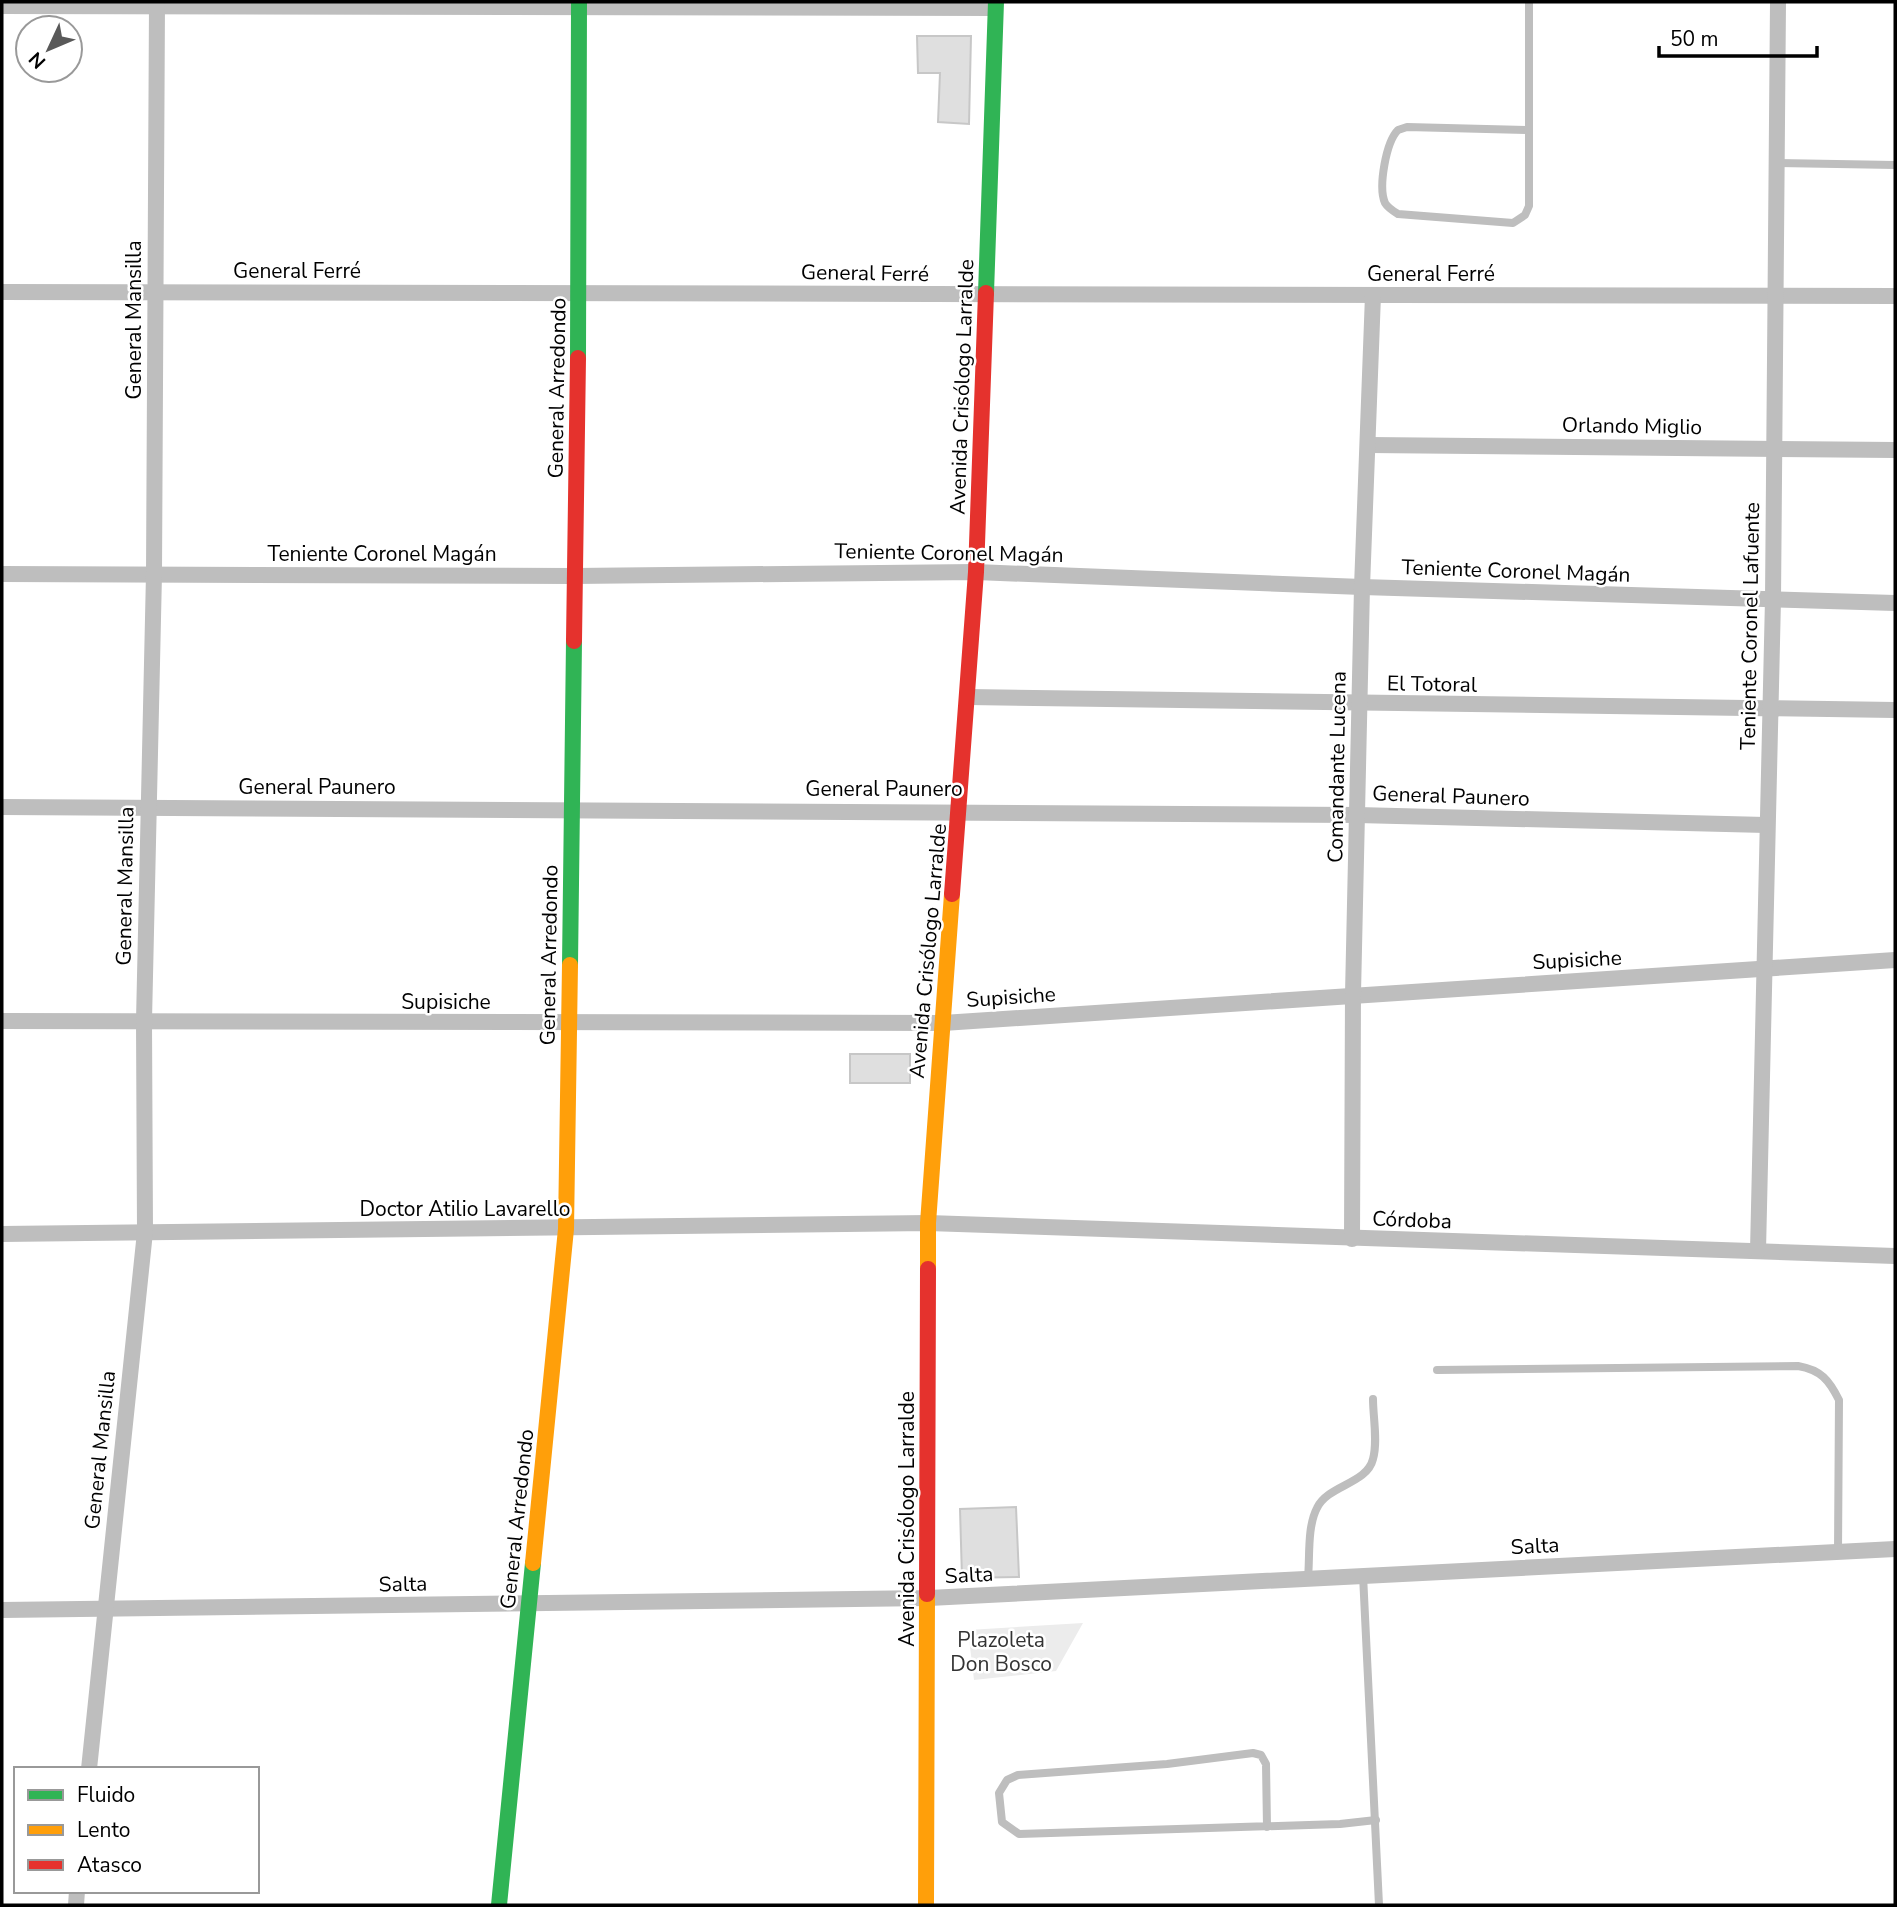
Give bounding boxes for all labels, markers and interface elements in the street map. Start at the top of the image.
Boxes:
north arrow [14,14,84,84]
scale bar [1659,14,1816,58]
text: 50 m [1670,25,1719,53]
text: N [23,46,52,74]
street label: General Mansilla [120,240,148,400]
street label: General Ferré [233,257,361,285]
street label: General Ferré [801,258,929,288]
street label: Avenida Crisólogo Larralde [944,259,980,515]
street label: General Ferré [1367,260,1495,288]
street label: General Arredondo [541,297,573,479]
street label: Orlando Miglio [1562,411,1702,441]
street label: Teniente Coronel Lafuente [1734,502,1766,750]
street label: Teniente Coronel Magán [834,537,1064,569]
street label: Teniente Coronel Magán [267,540,497,568]
street label: Teniente Coronel Magán [1401,553,1631,589]
street label: El Totoral [1387,669,1478,699]
street label: Comandante Lucena [1321,671,1353,863]
street label: General Paunero [238,773,396,801]
street label: General Paunero [805,775,963,803]
street label: General Paunero [1372,779,1530,813]
street label: General Mansilla [110,806,140,966]
street label: Avenida Crisólogo Larralde [903,822,953,1080]
street label: General Arredondo [533,864,565,1046]
street label: Supisiche [1532,944,1622,976]
street label: Supisiche [965,980,1057,1014]
street label: Supisiche [401,988,491,1016]
street label: Doctor Atilio Lavarello [360,1195,570,1223]
street label: Córdoba [1372,1205,1452,1235]
street label: General Mansilla [78,1369,122,1531]
street label: Avenida Crisólogo Larralde [893,1391,921,1647]
street label: General Arredondo [494,1428,540,1610]
street label: Salta [1510,1531,1560,1561]
street label: Salta [944,1560,994,1590]
street label: Salta [378,1570,428,1598]
park label: Plazoleta Don Bosco [950,1626,1052,1678]
legend [14,1767,259,1893]
text: Fluido [77,1781,135,1809]
text: Lento [77,1816,130,1844]
text: Atasco [77,1851,142,1879]

